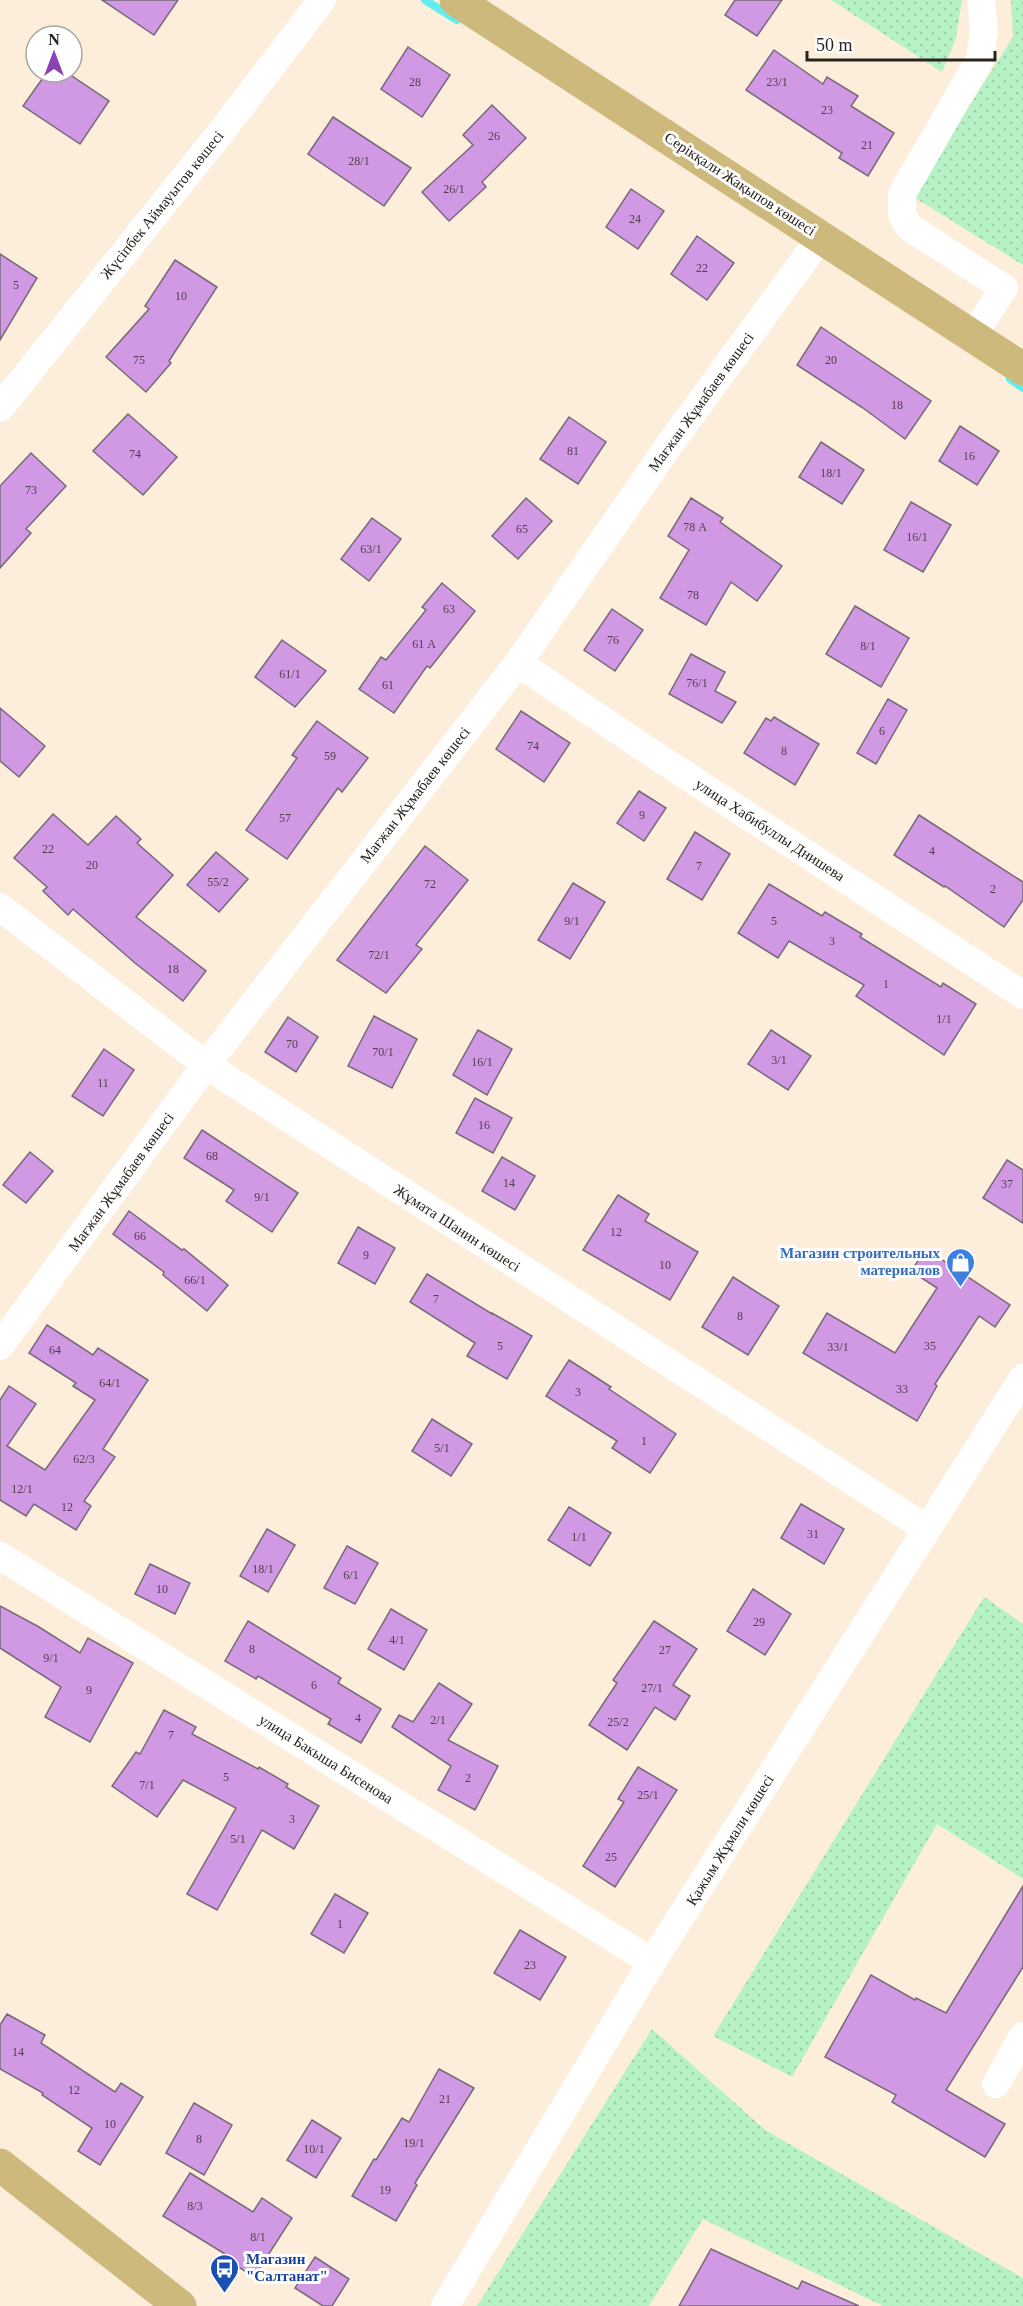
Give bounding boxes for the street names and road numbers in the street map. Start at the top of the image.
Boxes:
street label: Жүсіпбек Аймауытов көшесі [97,128,227,282]
street label: Серікқали Жақыпов көшесі [662,129,818,239]
street label: Мағжан Жұмабаев көшесі [645,329,757,475]
street label: Мағжан Жұмабаев көшесі [357,724,473,866]
street label: улица Хабибуллы Днишева [692,776,848,884]
street label: Мағжан Жұмабаев көшесі [65,1109,177,1255]
street label: Жұмата Шанин көшесі [391,1181,523,1275]
street label: улица Бакыша Бисенова [256,1711,396,1807]
street label: Қажым Жұмали көшесі [683,1772,777,1908]

